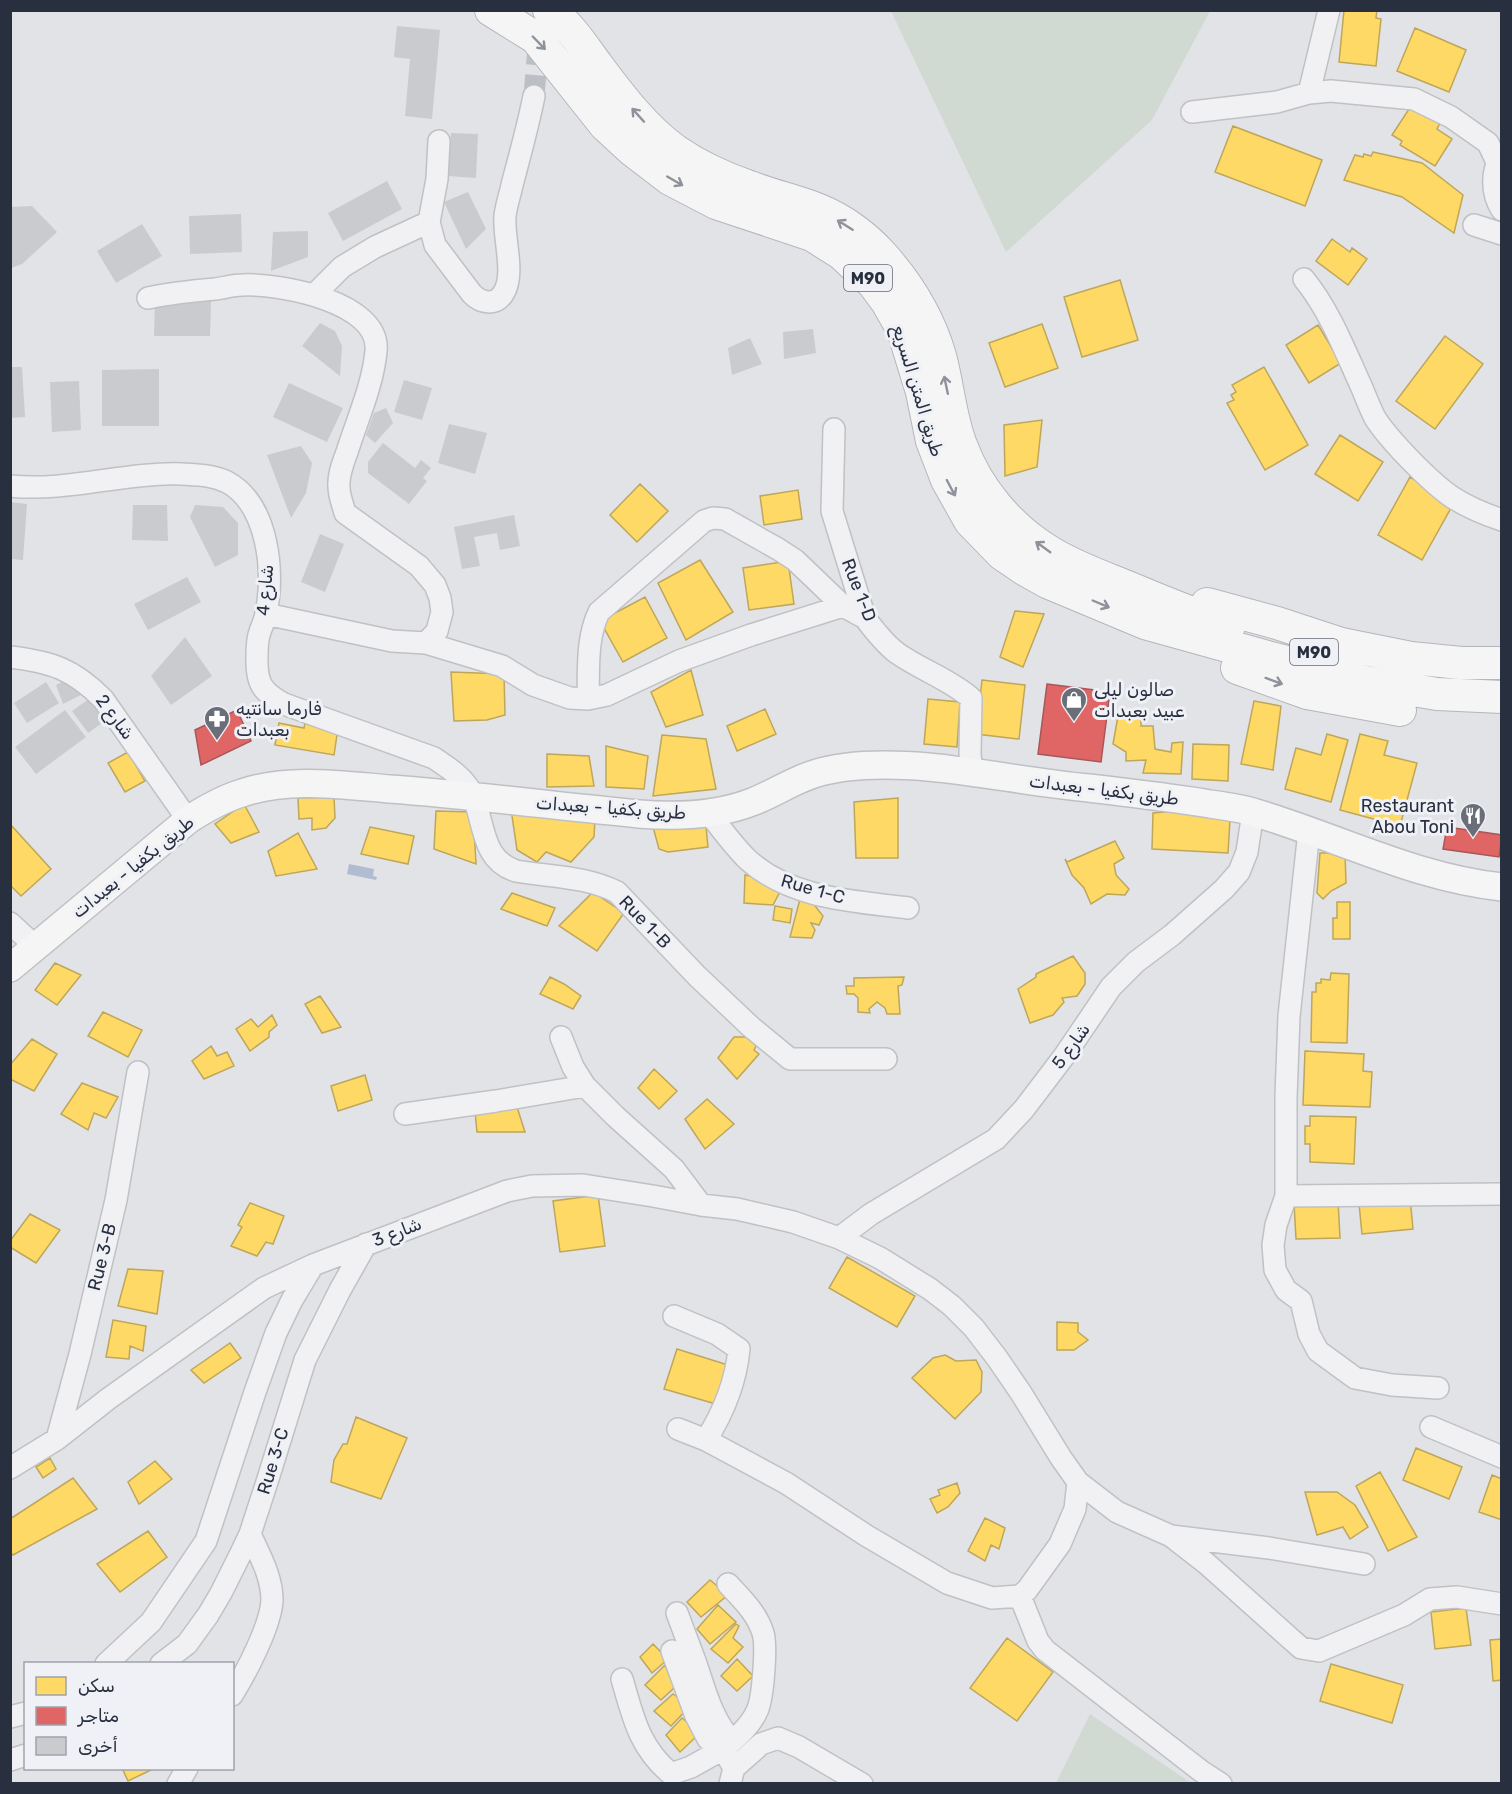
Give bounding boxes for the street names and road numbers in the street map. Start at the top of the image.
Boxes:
road number: M90 [844,265,892,291]
street label: طريق المتن السريع [886,323,948,460]
street label: Rue 1-D [837,555,881,625]
street label: شارع 4 [252,563,279,617]
road number: M90 [1290,639,1338,665]
street label: شارع 2 [90,690,139,745]
street label: طريق بكفيا - بعبدات [1028,770,1180,810]
street label: طريق بكفيا - بعبدات [535,792,687,824]
street label: طريق بكفيا - بعبدات [68,811,198,923]
street label: Rue 1-C [778,869,848,909]
street label: Rue 1-B [614,891,676,953]
street label: شارع 5 [1047,1019,1096,1074]
street label: شارع 3 [369,1213,425,1252]
street label: Rue 3-B [83,1221,121,1293]
street label: Rue 3-C [252,1425,294,1497]

